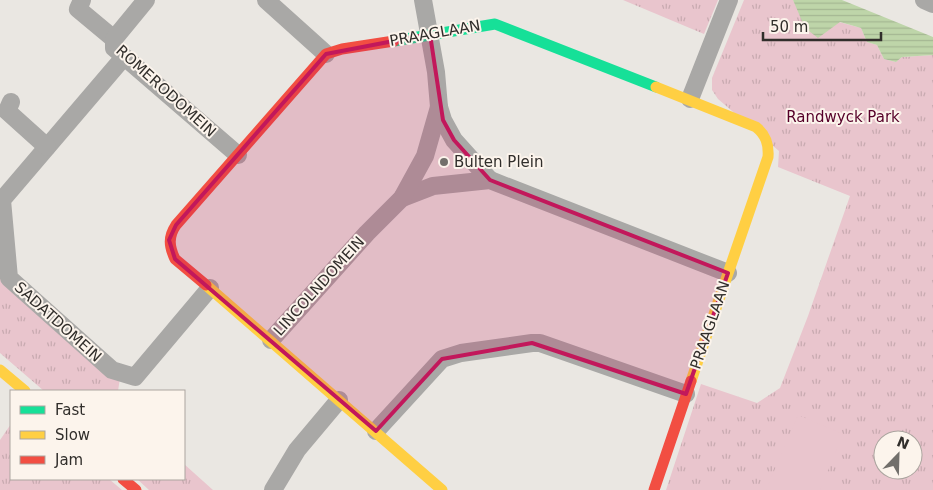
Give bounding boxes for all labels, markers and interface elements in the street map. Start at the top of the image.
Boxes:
scale bar [763,10,880,42]
street label: PRAAGLAAN [388,16,482,50]
text: 50 m [770,18,808,36]
street label: ROMERODOMEIN [112,41,220,141]
park label: Randwyck Park [786,108,900,126]
place label: Bulten Plein [454,153,543,171]
marker: Bulten Plein [438,156,450,168]
street label: LINCOLNDOMEIN [270,233,368,339]
street label: SADATDOMEIN [11,278,105,366]
street label: PRAAGLAAN [687,279,733,371]
legend [10,390,185,480]
text: Fast [55,401,85,419]
text: Slow [55,426,90,444]
north arrow [873,430,923,480]
text: N [895,433,912,453]
text: Jam [54,451,83,469]

